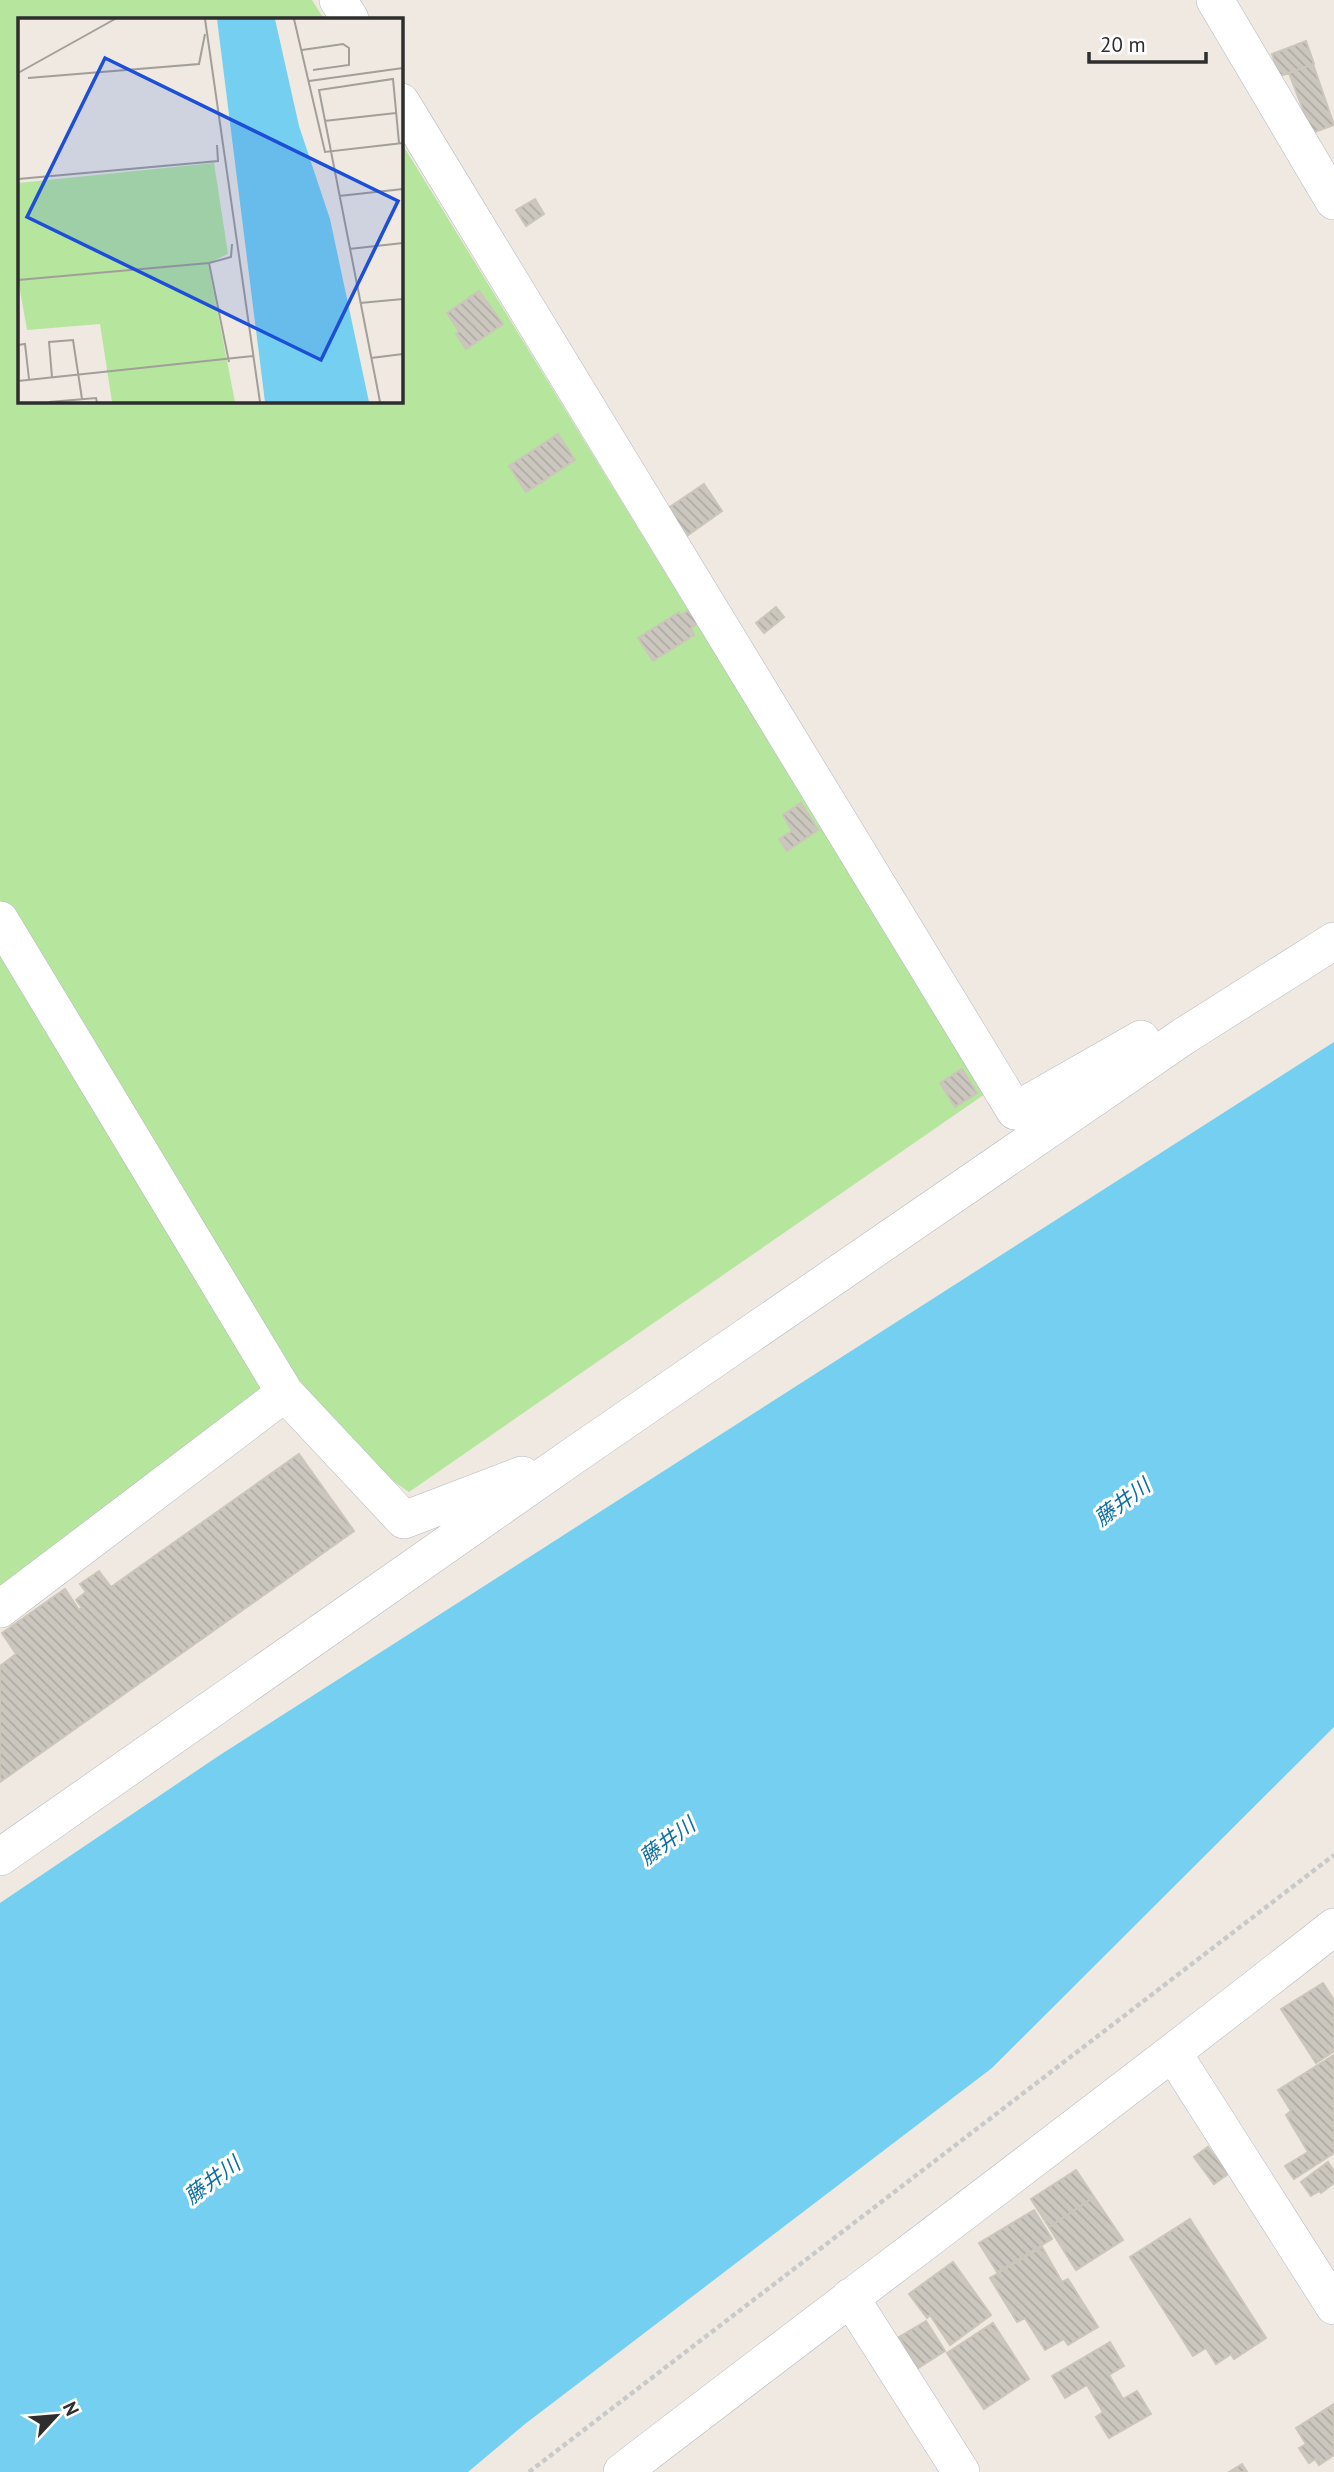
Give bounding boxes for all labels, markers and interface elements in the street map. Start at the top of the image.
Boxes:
inset map [18,18,402,402]
scale bar [1089,21,1206,65]
text: 20 m [1100,31,1146,58]
water label: 藤井川 [1089,1471,1157,1532]
water label: 藤井川 [634,1810,702,1871]
water label: 藤井川 [179,2149,247,2210]
north arrow [21,2381,91,2451]
text: N [58,2398,85,2419]

